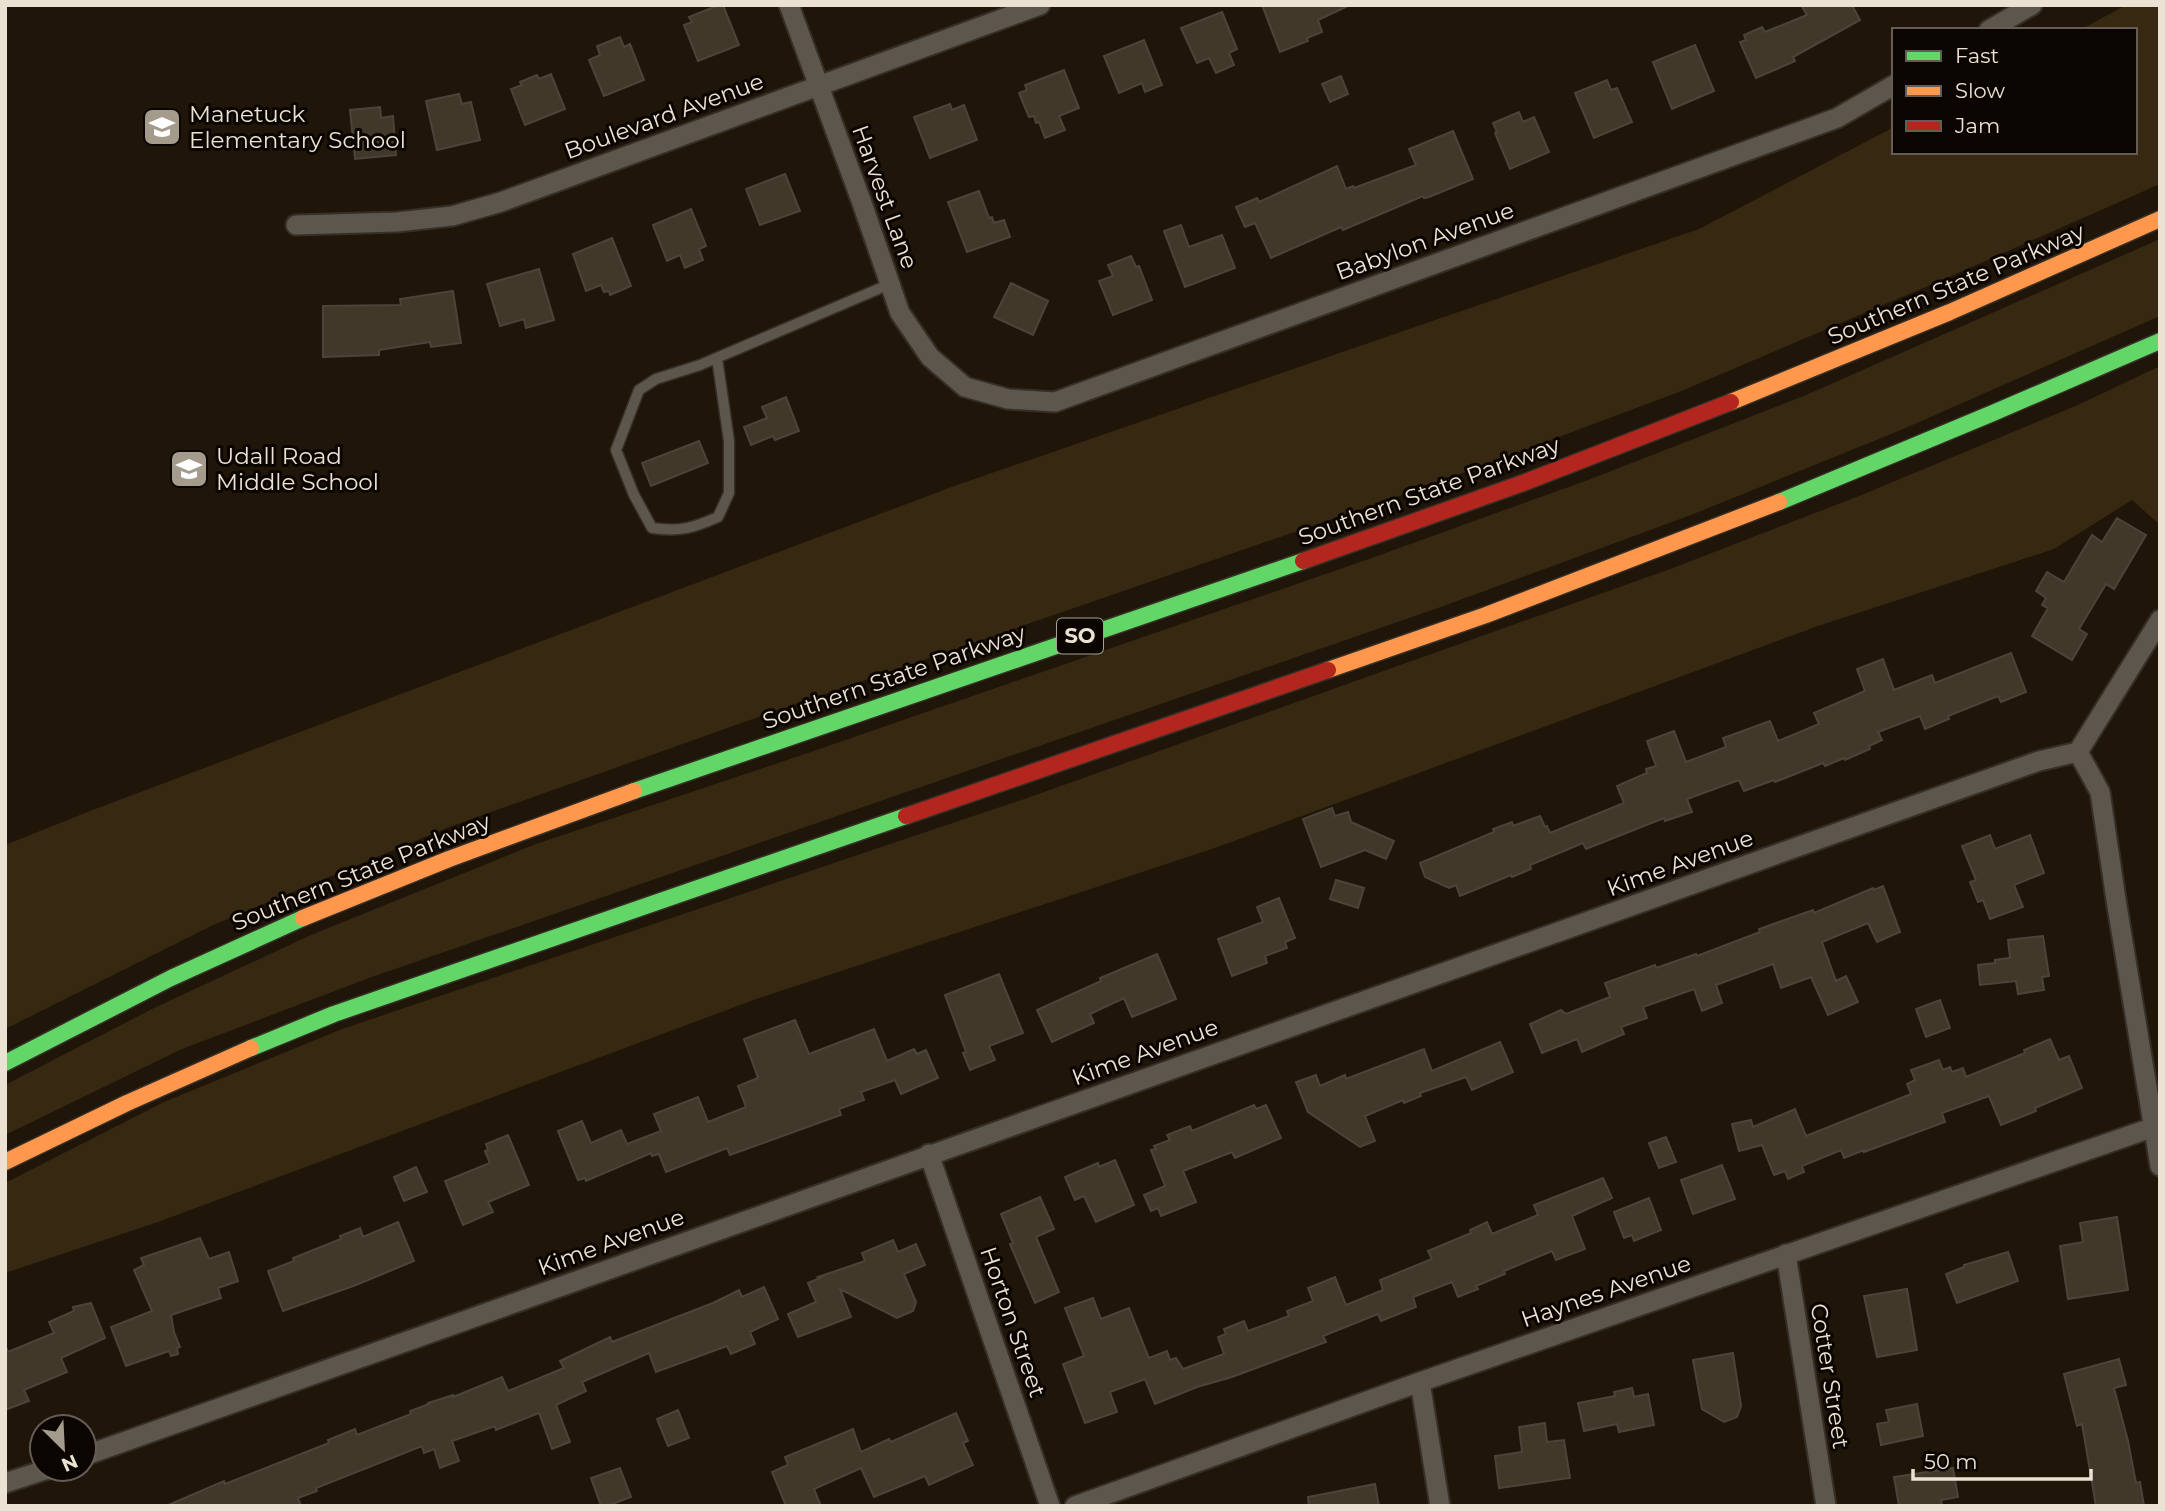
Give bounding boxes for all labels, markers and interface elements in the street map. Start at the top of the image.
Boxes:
legend [1892,28,2137,154]
text: Fast [1955,43,1999,68]
street label: Boulevard Avenue [561,67,767,165]
text: Slow [1955,78,2005,103]
place label: Manetuck Elementary School [189,100,406,154]
school or university icon: Manetuck Elementary School [141,106,183,148]
text: Jam [1954,113,2000,138]
street label: Harvest Lane [846,121,924,273]
street label: Babylon Avenue [1332,196,1518,286]
street label: Southern State Parkway [1823,217,2089,351]
street label: Southern State Parkway [1294,430,1564,551]
place label: Udall Road Middle School [216,442,379,496]
school or university icon: Udall Road Middle School [168,448,210,490]
road number: SO [1057,618,1103,654]
street label: Southern State Parkway [759,619,1030,735]
street label: Southern State Parkway [228,807,495,937]
street label: Kime Avenue [1603,824,1757,902]
street label: Kime Avenue [1068,1013,1222,1091]
street label: Kime Avenue [534,1203,688,1281]
street label: Horton Street [974,1243,1052,1401]
street label: Haynes Avenue [1517,1249,1695,1333]
street label: Cotter Street [1805,1301,1855,1451]
north arrow [28,1413,98,1483]
scale bar [1913,1438,2092,1482]
text: N [58,1449,81,1477]
text: 50 m [1924,1449,1978,1474]

